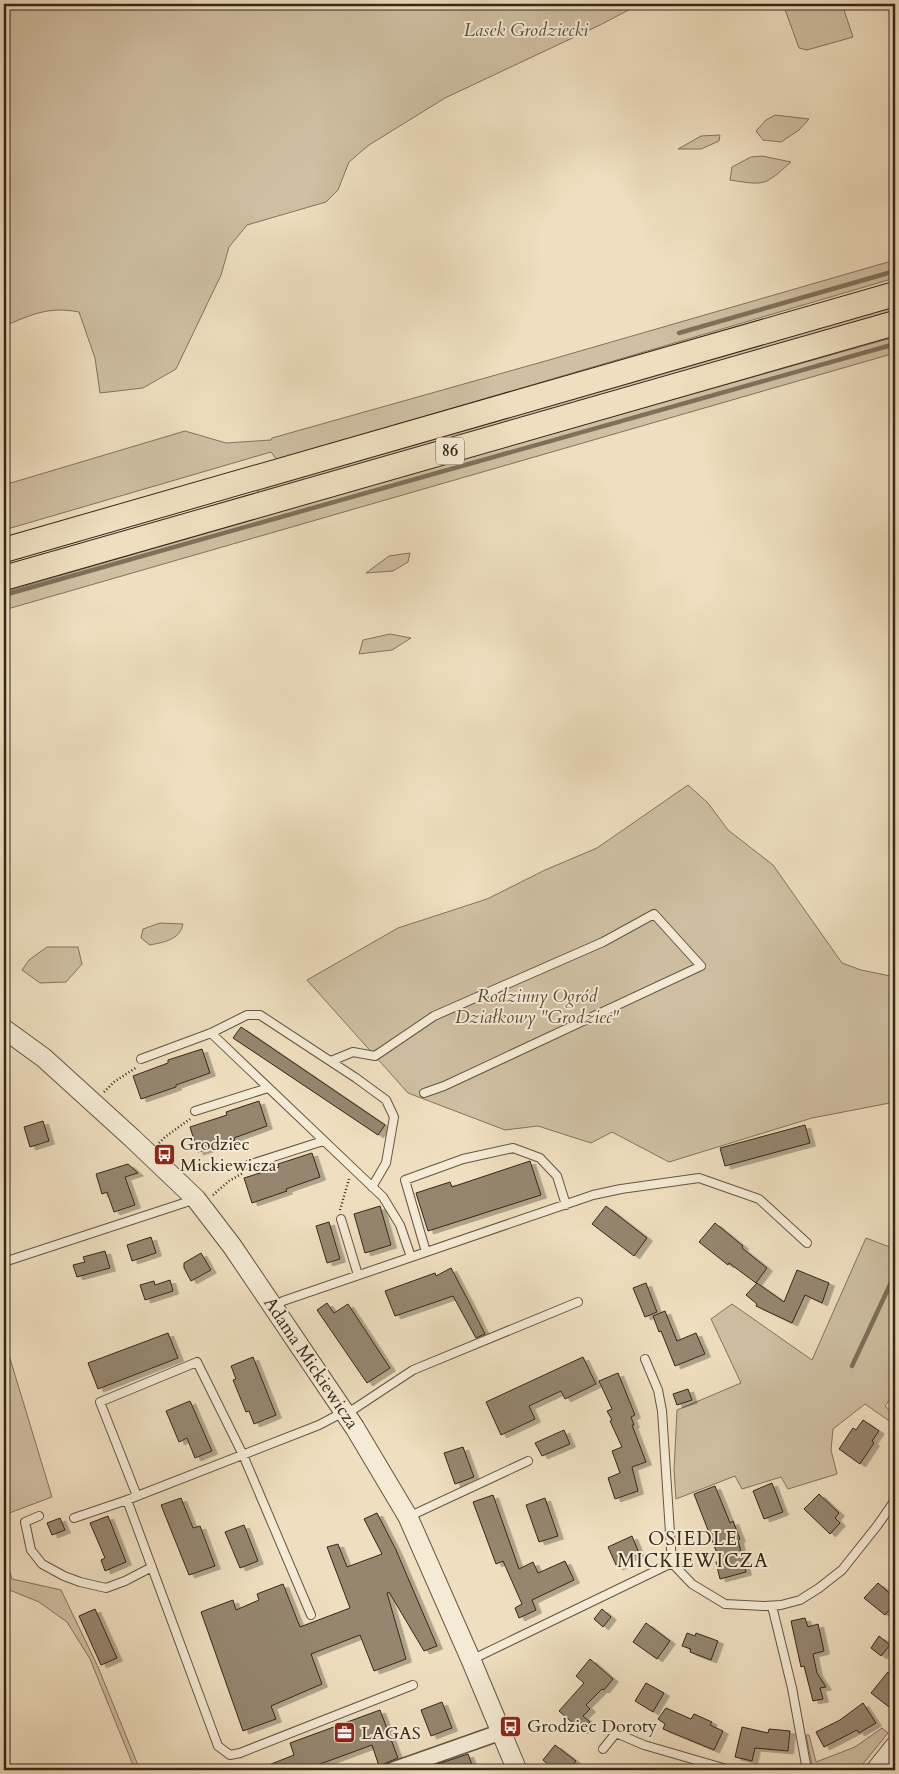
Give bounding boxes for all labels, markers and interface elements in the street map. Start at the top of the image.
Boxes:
park label: Lasek Grodziecki [464,18,589,43]
road number: 86 [436,438,464,464]
park label: Rodzinny Ogród Działkowy "Grodziec" [455,984,620,1030]
place label: Grodziec Mickiewicza [180,1132,277,1178]
bus stop icon: Grodziec Mickiewicza [152,1142,176,1166]
street label: Adama Mickiewicza [257,1292,365,1434]
district label: OSIEDLE MICKIEWICZA [617,1526,769,1574]
bus stop icon: Grodziec Doroty [499,1714,523,1738]
place label: Grodziec Doroty [527,1714,658,1739]
office icon: LAGAS [333,1721,357,1745]
place label: LAGAS [361,1721,421,1746]

